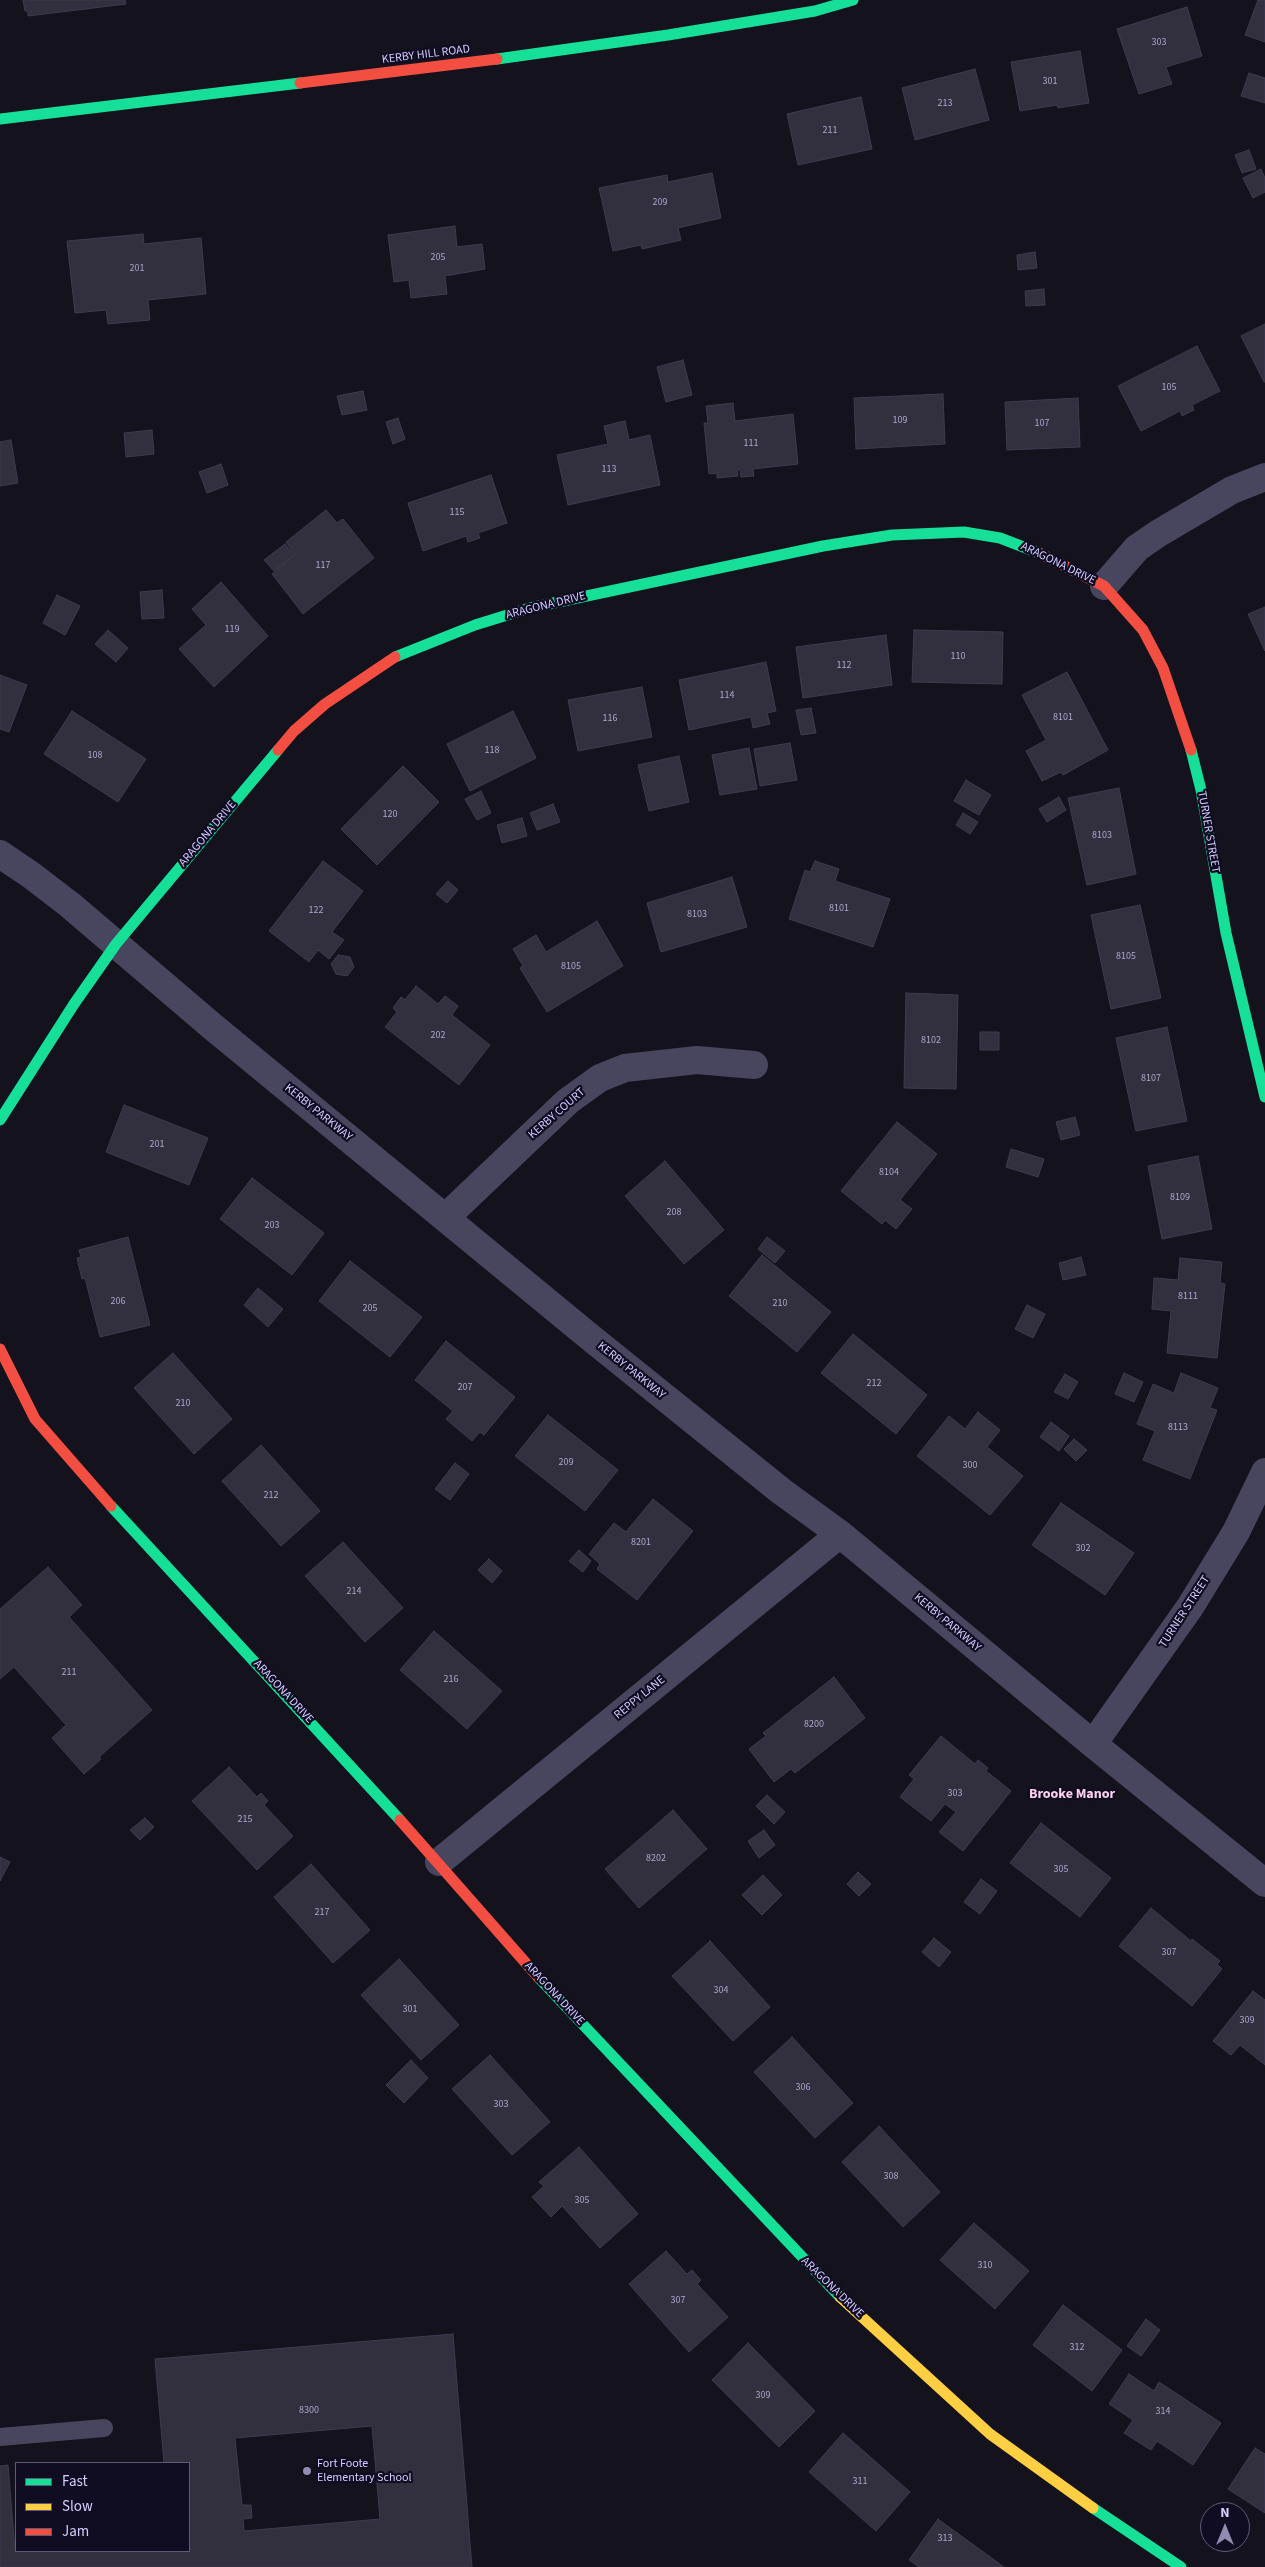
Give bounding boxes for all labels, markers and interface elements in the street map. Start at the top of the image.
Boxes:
house number: 303 [1152,37,1166,49]
street label: KERBY HILL ROAD [381,42,471,68]
house number: 301 [1043,76,1057,88]
house number: 213 [938,98,952,110]
house number: 211 [823,125,837,137]
house number: 209 [653,197,667,209]
house number: 205 [431,252,445,264]
house number: 201 [130,263,144,275]
house number: 105 [1162,382,1176,394]
house number: 109 [893,415,907,427]
house number: 107 [1035,418,1049,430]
house number: 111 [744,438,758,450]
house number: 113 [602,464,616,476]
house number: 115 [450,507,464,519]
street label: ARAGONA DRIVE [1018,540,1098,588]
house number: 117 [316,560,330,572]
street label: ARAGONA DRIVE [505,589,587,623]
house number: 119 [225,624,239,636]
house number: 110 [951,651,965,663]
house number: 112 [837,660,851,672]
house number: 114 [720,690,734,702]
house number: 8101 [1053,712,1073,724]
house number: 116 [603,713,617,725]
house number: 118 [485,745,499,757]
house number: 108 [88,750,102,762]
street label: TURNER STREET [1194,790,1222,874]
street label: ARAGONA DRIVE [176,798,240,870]
house number: 120 [383,809,397,821]
house number: 8103 [1092,830,1112,842]
house number: 8101 [829,903,849,915]
house number: 122 [309,905,323,917]
house number: 8103 [687,909,707,921]
house number: 8105 [1116,951,1136,963]
house number: 8105 [561,961,581,973]
house number: 202 [431,1030,445,1042]
house number: 8102 [921,1035,941,1047]
house number: 8107 [1141,1073,1161,1085]
street label: KERBY PARKWAY [281,1081,355,1145]
street label: KERBY COURT [526,1085,588,1143]
house number: 201 [150,1139,164,1151]
house number: 8104 [879,1167,899,1179]
house number: 8109 [1170,1192,1190,1204]
house number: 208 [667,1207,681,1219]
house number: 203 [265,1220,279,1232]
house number: 8111 [1178,1291,1198,1303]
house number: 206 [111,1296,125,1308]
house number: 210 [773,1298,787,1310]
house number: 205 [363,1303,377,1315]
street label: KERBY PARKWAY [594,1339,668,1403]
house number: 212 [867,1378,881,1390]
house number: 207 [458,1382,472,1394]
house number: 210 [176,1398,190,1410]
house number: 8113 [1168,1422,1188,1434]
house number: 209 [559,1457,573,1469]
house number: 300 [963,1460,977,1472]
house number: 212 [264,1490,278,1502]
house number: 8201 [631,1537,651,1549]
house number: 302 [1076,1543,1090,1555]
street label: TURNER STREET [1156,1573,1214,1651]
house number: 214 [347,1586,361,1598]
street label: KERBY PARKWAY [911,1591,983,1655]
street label: ARAGONA DRIVE [250,1657,316,1727]
house number: 211 [62,1667,76,1679]
street label: REPPY LANE [612,1673,668,1723]
house number: 216 [444,1674,458,1686]
house number: 8200 [804,1719,824,1731]
district label: Brooke Manor [1029,1787,1115,1803]
house number: 303 [948,1788,962,1800]
house number: 215 [238,1814,252,1826]
house number: 8202 [646,1853,666,1865]
house number: 305 [1054,1864,1068,1876]
house number: 217 [315,1907,329,1919]
house number: 307 [1162,1947,1176,1959]
street label: ARAGONA DRIVE [521,1959,587,2029]
house number: 304 [714,1985,728,1997]
house number: 301 [403,2004,417,2016]
house number: 309 [1240,2015,1254,2027]
house number: 306 [796,2082,810,2094]
house number: 303 [494,2099,508,2111]
house number: 308 [884,2171,898,2183]
house number: 305 [575,2195,589,2207]
street label: ARAGONA DRIVE [798,2254,866,2322]
house number: 310 [978,2260,992,2272]
house number: 307 [671,2295,685,2307]
house number: 312 [1070,2342,1084,2354]
house number: 309 [756,2390,770,2402]
house number: 8300 [299,2405,319,2417]
house number: 314 [1156,2406,1170,2418]
place label: Fort Foote Elementary School [317,2457,412,2485]
legend [15,2462,190,2552]
marker: Fort Foote Elementary School [301,2465,313,2477]
text: Fast [62,2471,88,2492]
house number: 311 [853,2476,867,2488]
text: Slow [62,2496,93,2517]
north arrow [1200,2502,1250,2552]
text: N [1220,2503,1230,2523]
text: Jam [62,2521,89,2542]
house number: 313 [938,2533,952,2545]

